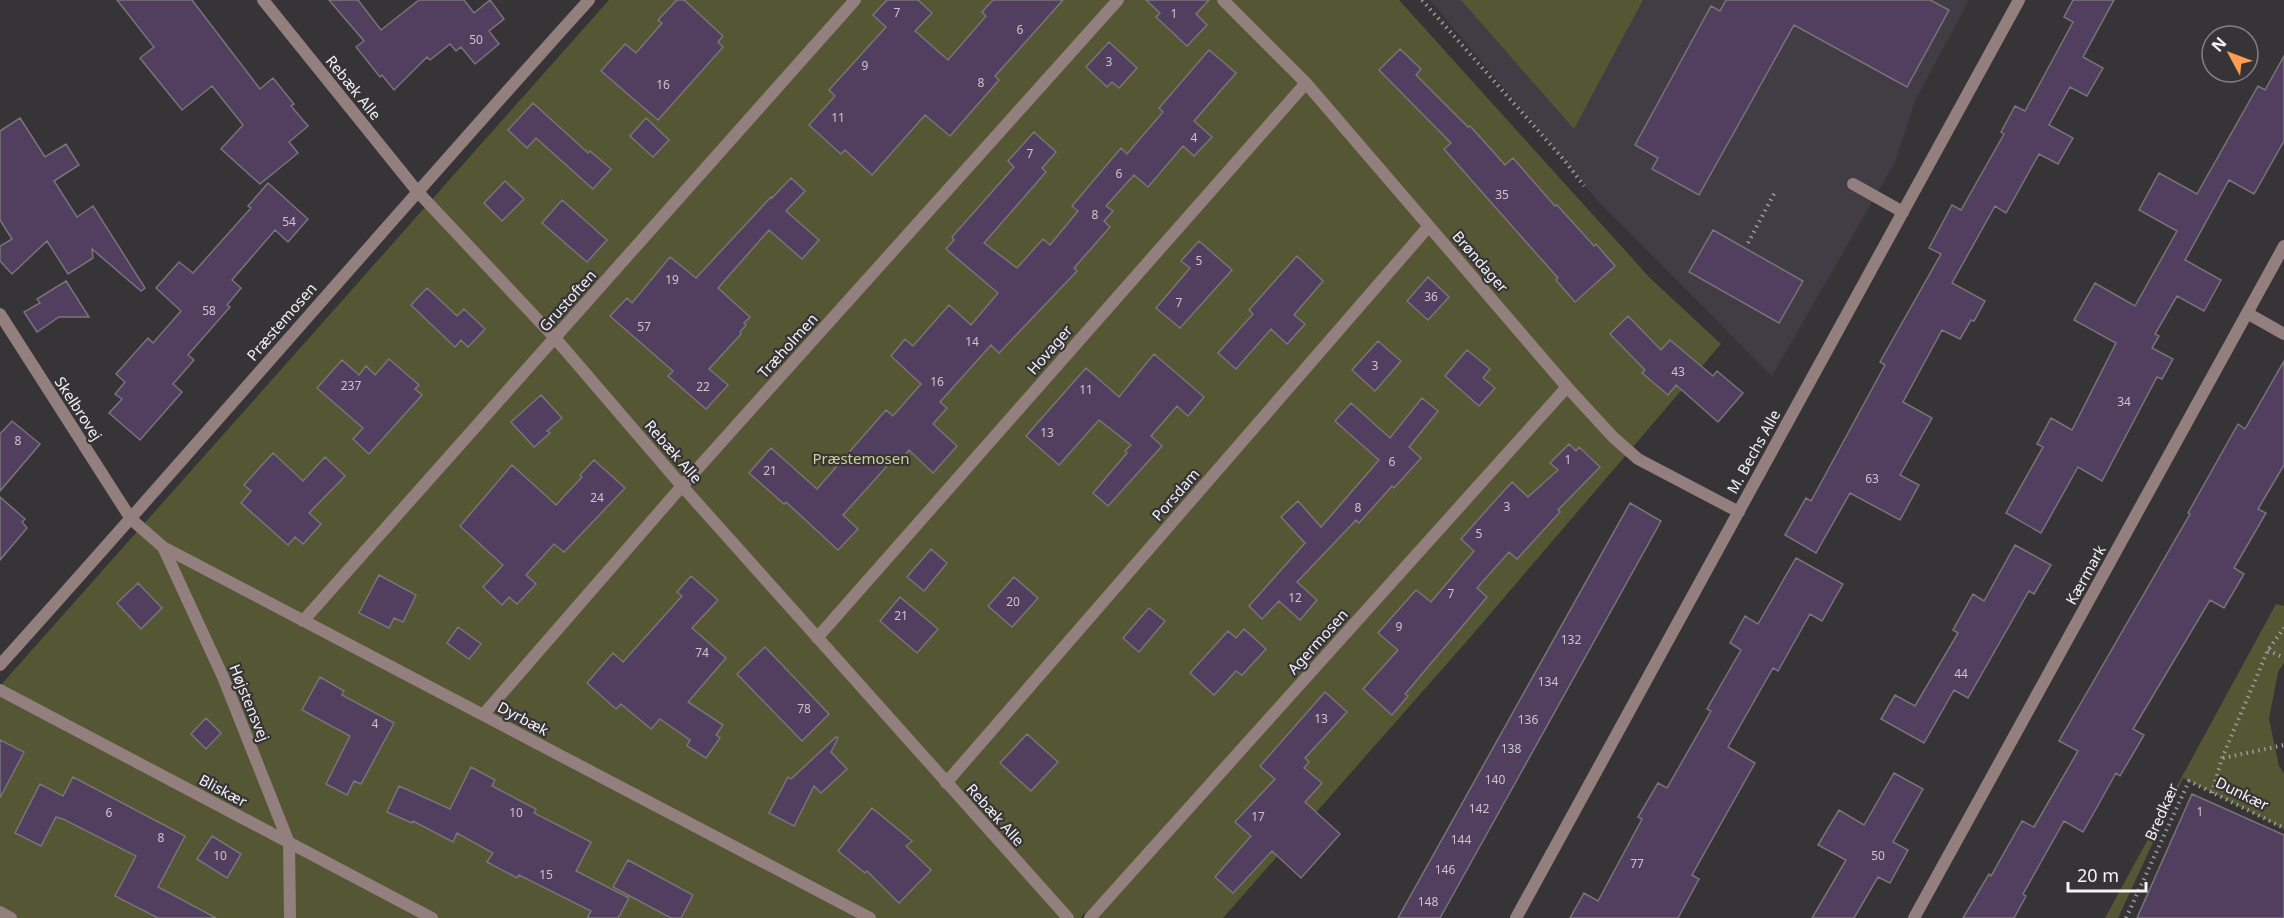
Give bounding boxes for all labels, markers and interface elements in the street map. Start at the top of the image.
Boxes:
house number: 7 [894,4,901,21]
house number: 1 [1171,5,1177,22]
house number: 6 [1017,21,1024,38]
north arrow [2200,24,2260,84]
house number: 50 [469,31,483,48]
text: N [2206,32,2231,56]
street label: Rebæk Alle [322,51,386,124]
house number: 3 [1106,53,1113,70]
house number: 9 [862,57,869,74]
house number: 8 [978,74,985,91]
house number: 16 [656,76,670,93]
house number: 11 [831,109,845,126]
house number: 4 [1191,129,1198,146]
house number: 7 [1027,145,1034,162]
house number: 6 [1116,165,1123,182]
house number: 35 [1495,186,1509,203]
house number: 8 [1092,206,1099,223]
house number: 54 [282,213,296,230]
street label: Brøndager [1448,226,1513,296]
house number: 5 [1196,252,1203,269]
street label: Grustoften [534,265,600,335]
house number: 19 [665,271,679,288]
street label: Præstemosen [242,278,321,365]
house number: 36 [1424,288,1438,305]
house number: 7 [1176,294,1183,311]
house number: 58 [202,302,216,319]
street label: Træholmen [753,309,822,382]
house number: 57 [637,318,651,335]
street label: Hovager [1022,320,1076,378]
house number: 14 [965,333,979,350]
house number: 3 [1372,357,1379,374]
house number: 43 [1671,363,1685,380]
street label: Skelbrovej [51,373,107,444]
house number: 16 [930,373,944,390]
house number: 237 [341,377,361,394]
house number: 22 [696,378,710,395]
house number: 11 [1079,381,1093,398]
house number: 34 [2117,393,2131,410]
street label: M. Bechs Alle [1722,406,1784,497]
street label: Rebæk Alle [641,415,707,487]
house number: 13 [1040,424,1054,441]
house number: 8 [15,432,22,449]
park label: Præstemosen [812,448,910,468]
house number: 1 [1565,451,1571,468]
house number: 6 [1389,453,1396,470]
house number: 21 [763,462,777,479]
street label: Porsdam [1147,464,1204,525]
house number: 63 [1865,470,1879,487]
house number: 24 [590,489,604,506]
house number: 3 [1504,498,1511,515]
house number: 8 [1355,499,1362,516]
house number: 5 [1476,525,1483,542]
street label: Kærmark [2061,541,2110,608]
house number: 7 [1448,585,1455,602]
house number: 12 [1288,589,1302,606]
house number: 20 [1006,593,1020,610]
street label: Agermosen [1283,604,1352,678]
house number: 21 [894,607,908,624]
house number: 9 [1396,618,1403,635]
house number: 132 [1561,631,1581,648]
house number: 74 [695,644,709,661]
street label: Højstensvej [225,661,274,744]
house number: 44 [1954,665,1968,682]
house number: 134 [1538,673,1558,690]
street label: Dyrbæk [494,696,552,740]
house number: 78 [797,700,811,717]
house number: 13 [1314,710,1328,727]
house number: 136 [1518,711,1538,728]
house number: 4 [372,715,379,732]
house number: 138 [1501,740,1521,757]
street label: Bliskær [196,769,251,811]
house number: 140 [1485,771,1505,788]
street label: Dunkær [2213,772,2272,815]
street label: Rebæk Alle [962,779,1029,850]
street label: Bredkær [2140,780,2183,843]
house number: 142 [1469,800,1489,817]
house number: 1 [2197,803,2203,820]
house number: 6 [106,804,113,821]
house number: 10 [509,804,523,821]
house number: 17 [1251,808,1265,825]
house number: 8 [158,829,165,846]
house number: 144 [1451,831,1471,848]
house number: 10 [213,847,227,864]
house number: 50 [1871,847,1885,864]
house number: 77 [1630,855,1644,872]
scale bar [2068,855,2146,893]
house number: 146 [1435,861,1455,878]
text: 20 m [2077,863,2119,887]
house number: 15 [539,866,553,883]
house number: 148 [1418,893,1438,910]

